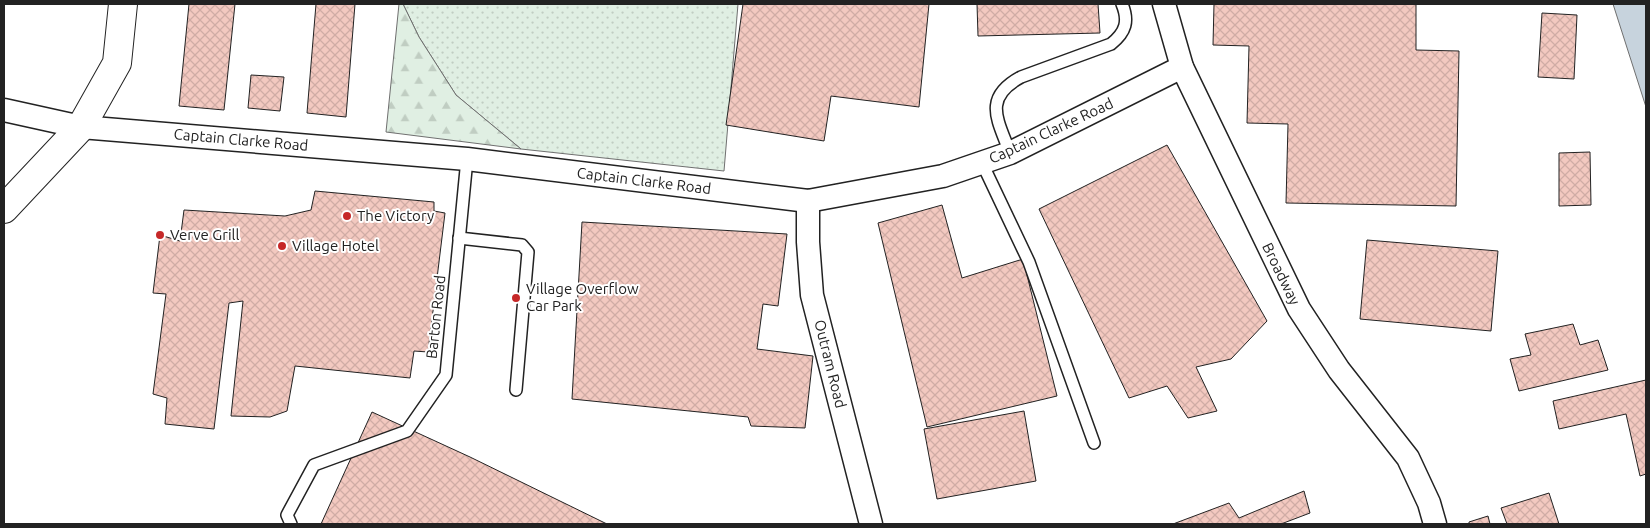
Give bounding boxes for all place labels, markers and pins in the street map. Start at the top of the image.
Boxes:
place label: The Victory [357,207,434,224]
marker: The Victory [341,210,353,222]
place label: Verve Grill [170,226,239,243]
marker: Verve Grill [154,229,166,241]
place label: Village Hotel [292,237,379,254]
marker: Village Hotel [276,240,288,252]
place label: Village Overflow Car Park [526,280,639,314]
marker: Village Overflow Car Park [510,292,522,304]

